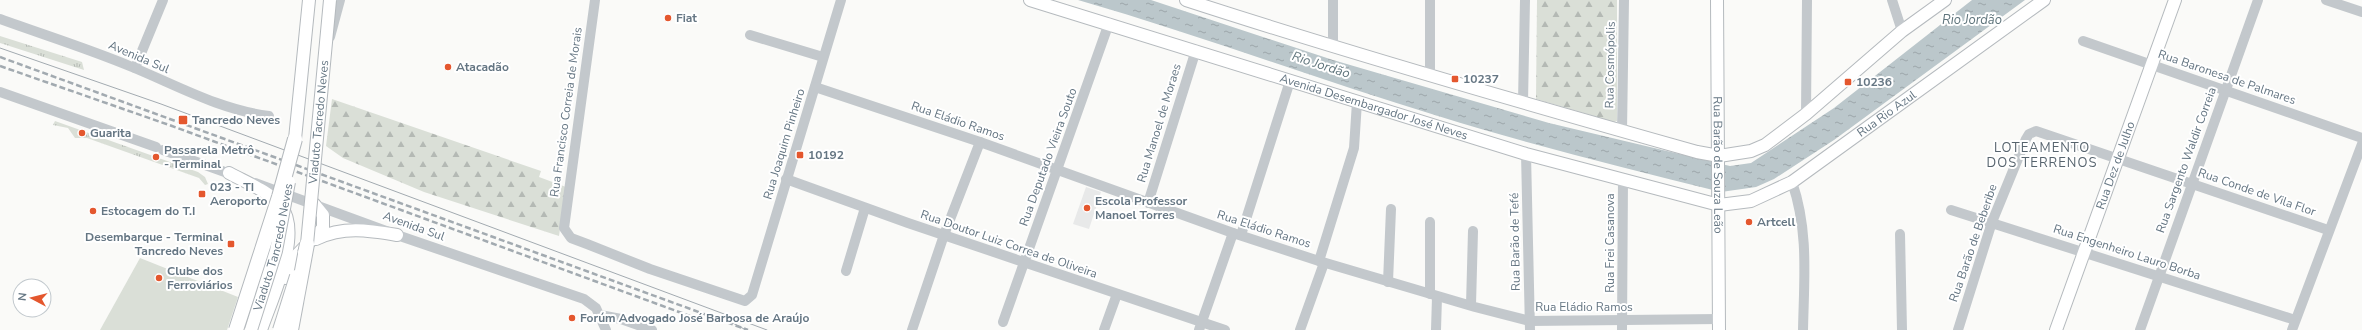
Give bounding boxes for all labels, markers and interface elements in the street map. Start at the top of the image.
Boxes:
place label: Fiat [676,10,697,26]
water label: Rio Jordão [1942,11,2002,29]
marker: Fiat [663,13,673,23]
street label: Rua Cosmópolis [1601,21,1619,109]
street label: Rua Francisco Correia de Morais [546,26,586,198]
street label: Avenida Sul [106,37,172,77]
street label: Rua Baronesa de Palmares [2156,46,2298,108]
water label: Rio Jordão [1290,47,1352,83]
street label: Viaduto Tacredo Neves [305,59,332,186]
place label: Atacadão [456,59,509,75]
street label: Rua Manoel de Moraes [1133,61,1185,184]
marker: Atacadão [443,62,453,72]
street label: Avenida Desembargador José Neves [1278,70,1470,144]
place label: 10237 [1463,71,1499,87]
marker: 10237 [1450,74,1460,84]
place label: 10236 [1856,74,1892,90]
marker: 10236 [1843,77,1853,87]
street label: Rua Deputado Vieira Souto [1016,85,1081,228]
street label: Rua Sargento Waldir Correia [2152,85,2220,235]
street label: Rua Joaquim Pinheiro [760,86,809,201]
street label: Rua Rio Azul [1854,87,1920,141]
street label: Rua Barão de Souza Leão [1710,96,1726,234]
street label: Rua Eládio Ramos [909,98,1007,145]
place label: Tancredo Neves [192,112,280,128]
marker: Tancredo Neves [177,114,189,126]
street label: Rua Dez de Julho [2092,119,2139,212]
place label: Guarita [90,125,131,141]
marker: Guarita [77,128,87,138]
district label: LOTEAMENTO DOS TERRENOS [1987,139,2097,172]
place label: Passarela Metrô - Terminal [164,142,254,172]
place label: 10192 [808,147,844,163]
marker: 10192 [795,150,805,160]
marker: Passarela Metrô - Terminal [151,152,161,162]
street label: Rua Conde de Vila Flor [2196,164,2319,220]
place label: 023 - TI Aeroporto [210,179,268,209]
street label: Viaduto Tancredo Neves [249,182,297,314]
street label: Rua Barão de Beberibe [1945,182,2001,304]
marker: 023 - TI Aeroporto [197,189,207,199]
place label: Escola Professor Manoel Torres [1095,193,1188,223]
street label: Rua Barão de Tefé [1506,193,1524,291]
street label: Rua Frei Casanova [1602,193,1618,293]
place label: Estocagem do T.I [101,203,195,219]
marker: Escola Professor Manoel Torres [1082,203,1092,213]
marker: Estocagem do T.I [88,206,98,216]
street label: Rua Doutor Luiz Correa de Oliveira [919,206,1099,282]
street label: Rua Eládio Ramos [1215,206,1313,252]
street label: Avenida Sul [381,207,448,245]
place label: Artcell [1757,214,1795,230]
marker: Artcell [1744,217,1754,227]
street label: Rua Engenheiro Lauro Borba [2051,221,2203,283]
place label: Desembarque - Terminal Tancredo Neves [85,229,223,259]
marker: Desembarque - Terminal Tancredo Neves [226,239,236,249]
place label: Clube dos Ferroviários [167,263,233,293]
marker: Clube dos Ferroviários [154,273,164,283]
north arrow [12,278,52,318]
text: N [15,292,31,302]
street label: Rua Eládio Ramos [1535,299,1633,315]
place label: Forúm Advogado José Barbosa de Araújo [580,310,809,326]
marker: Forúm Advogado José Barbosa de Araújo [567,313,577,323]

